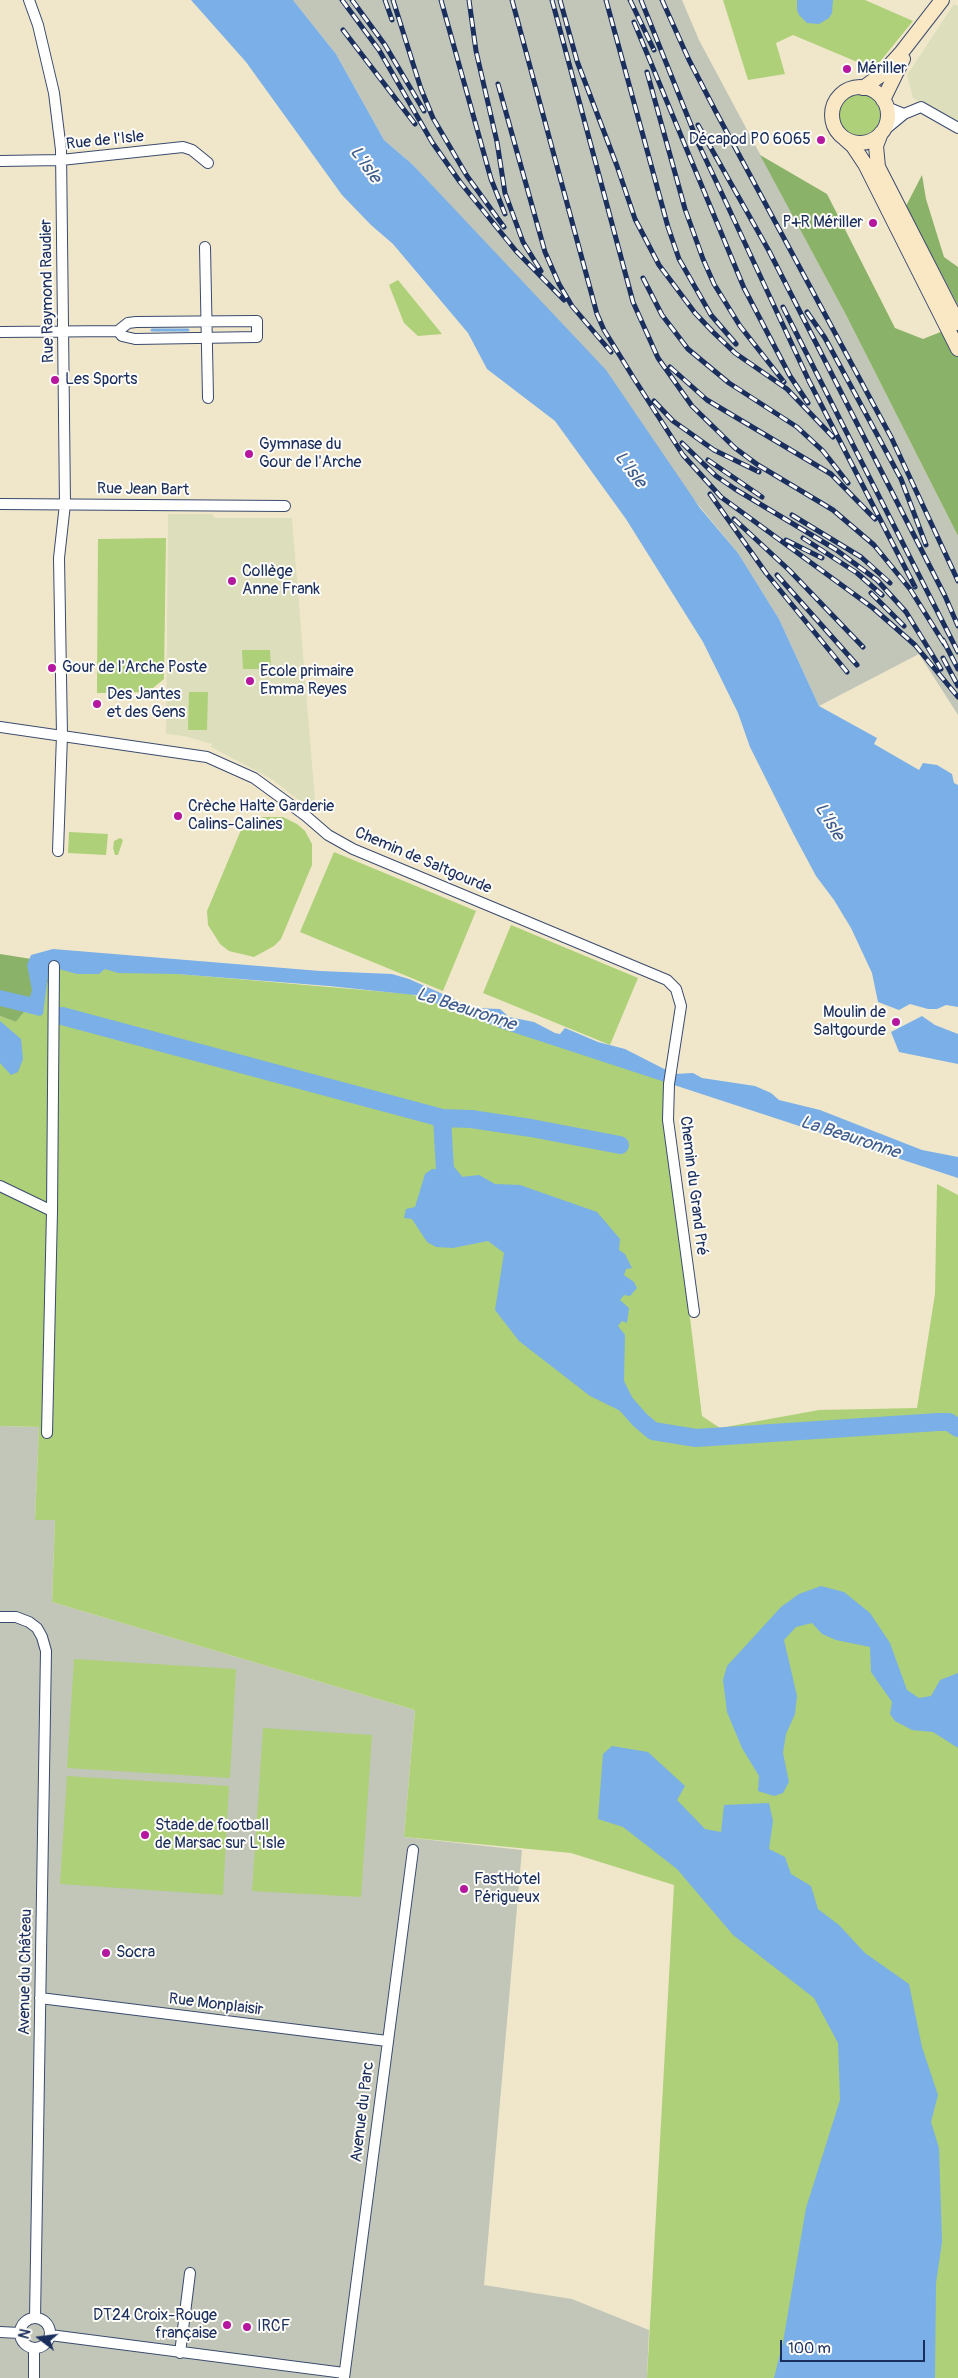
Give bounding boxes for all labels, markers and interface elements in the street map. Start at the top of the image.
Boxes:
place label: Mériller [857,59,907,79]
marker: Mériller [841,63,853,75]
street label: Rue de l'Isle [65,127,145,155]
place label: Décapod PO 6065 [689,130,811,150]
marker: Décapod PO 6065 [815,134,827,146]
water label: L'Isle [345,142,385,188]
place label: P+R Mériller [783,213,863,233]
marker: P+R Mériller [867,217,879,229]
street label: Rue Raymond Raudier [37,219,59,363]
place label: Les Sports [65,370,137,390]
marker: Les Sports [49,374,61,386]
place label: Gymnase du Gour de l'Arche [259,435,361,473]
marker: Gymnase du Gour de l'Arche [243,448,255,460]
water label: L'Isle [609,448,651,492]
street label: Rue Jean Bart [97,480,189,500]
place label: Collège Anne Frank [242,562,320,600]
marker: Collège Anne Frank [226,575,238,587]
place label: Gour de l'Arche Poste [62,658,207,678]
marker: Gour de l'Arche Poste [46,662,58,674]
place label: Ecole primaire Emma Reyes [260,662,354,700]
marker: Ecole primaire Emma Reyes [244,675,256,687]
place label: Des Jantes et des Gens [107,685,185,723]
marker: Des Jantes et des Gens [91,698,103,710]
place label: Crèche Halte Garderie Calins-Calines [188,797,334,835]
water label: L'Isle [809,799,849,845]
marker: Crèche Halte Garderie Calins-Calines [172,810,184,822]
street label: Chemin de Saltgourde [352,823,494,899]
water label: La Beauronne [414,984,518,1036]
place label: Moulin de Saltgourde [813,1003,886,1041]
marker: Moulin de Saltgourde [890,1016,902,1028]
water label: La Beauronne [798,1112,902,1164]
street label: Chemin du Grand Pré [675,1115,711,1257]
place label: Stade de football de Marsac sur L'Isle [155,1816,285,1854]
marker: Stade de football de Marsac sur L'Isle [139,1829,151,1841]
place label: FastHotel Périgueux [474,1870,541,1908]
marker: FastHotel Périgueux [458,1883,470,1895]
street label: Avenue du Château [15,1909,37,2035]
place label: Socra [116,1943,155,1963]
marker: Socra [100,1947,112,1959]
street label: Rue Monplaisir [168,1990,264,2020]
street label: Avenue du Parc [347,2060,379,2164]
place label: DT24 Croix-Rouge française [93,2306,217,2344]
north arrow [15,2313,65,2363]
place label: IRCF [257,2317,290,2337]
marker: DT24 Croix-Rouge française [221,2319,233,2331]
marker: IRCF [241,2321,253,2333]
text: N [16,2327,34,2341]
scale bar [783,2330,928,2362]
text: 100 m [788,2339,831,2358]

